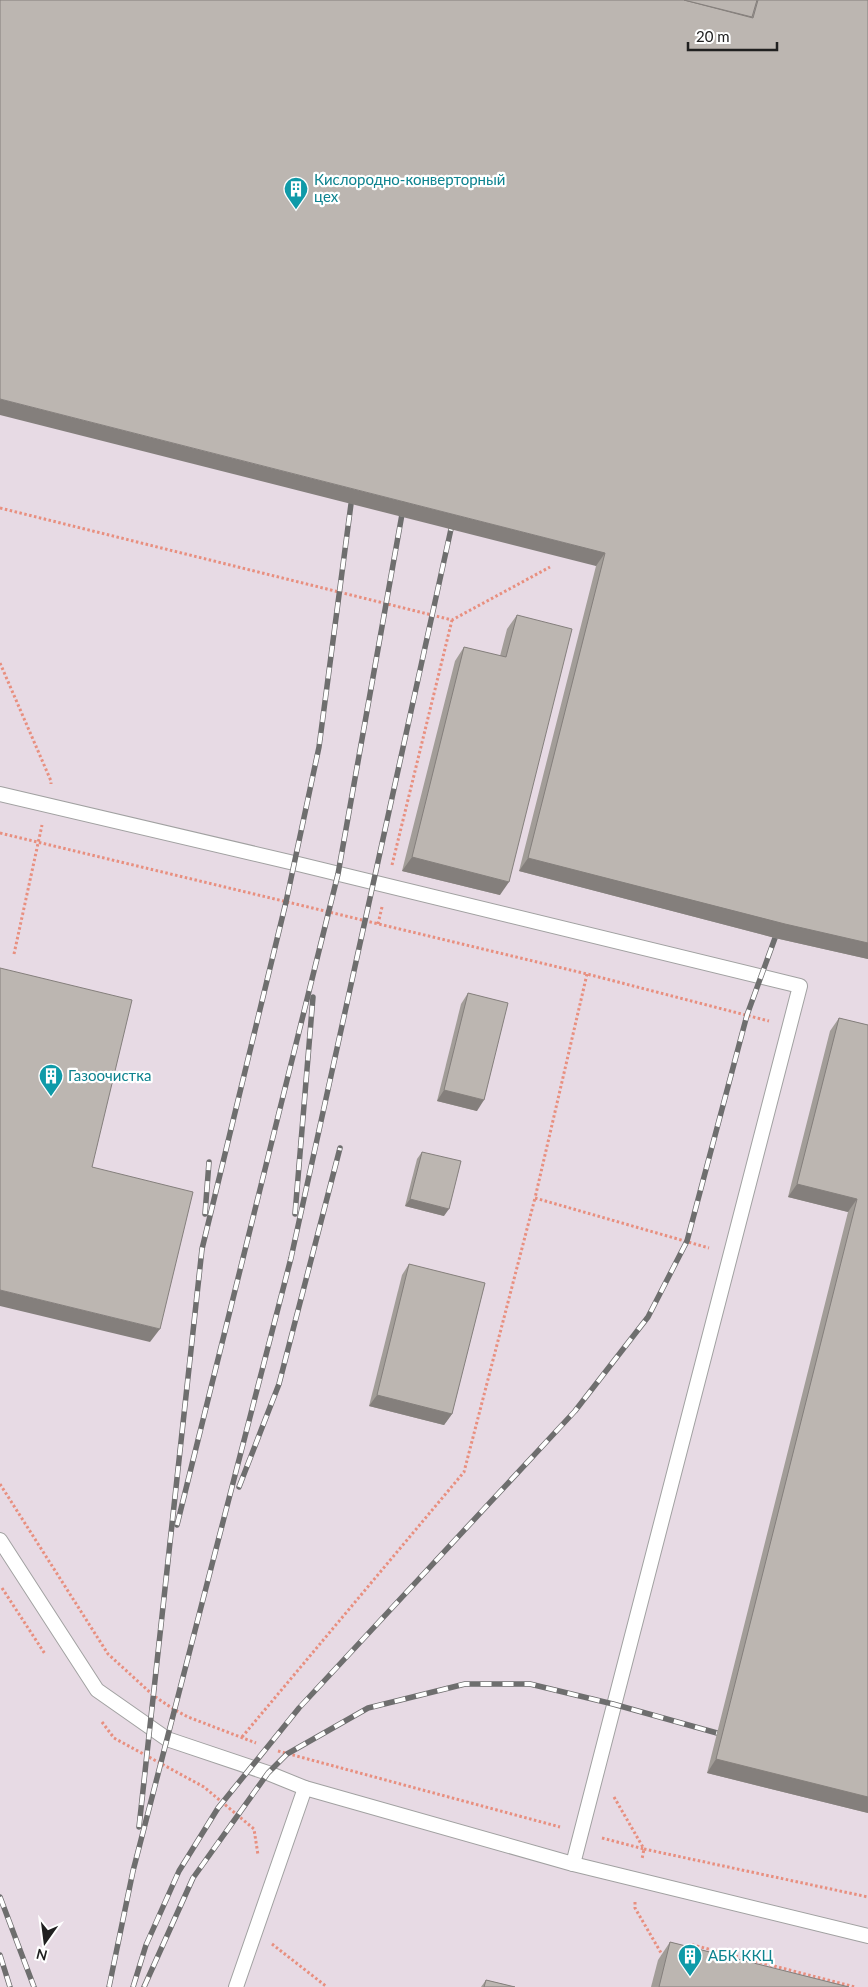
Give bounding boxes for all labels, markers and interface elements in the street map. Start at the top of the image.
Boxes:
scale bar [688,20,777,52]
text: 20 m [696,27,730,45]
place label: Кислородно-конверторный цех [314,170,505,205]
building icon: Кислородно-конверторный цех [283,176,309,210]
building icon: Газоочистка [38,1063,64,1097]
place label: Газоочистка [68,1066,151,1084]
north arrow [20,1917,70,1967]
building icon: АБК ККЦ [677,1943,703,1977]
text: N [34,1946,49,1965]
place label: АБК ККЦ [708,1946,773,1964]

